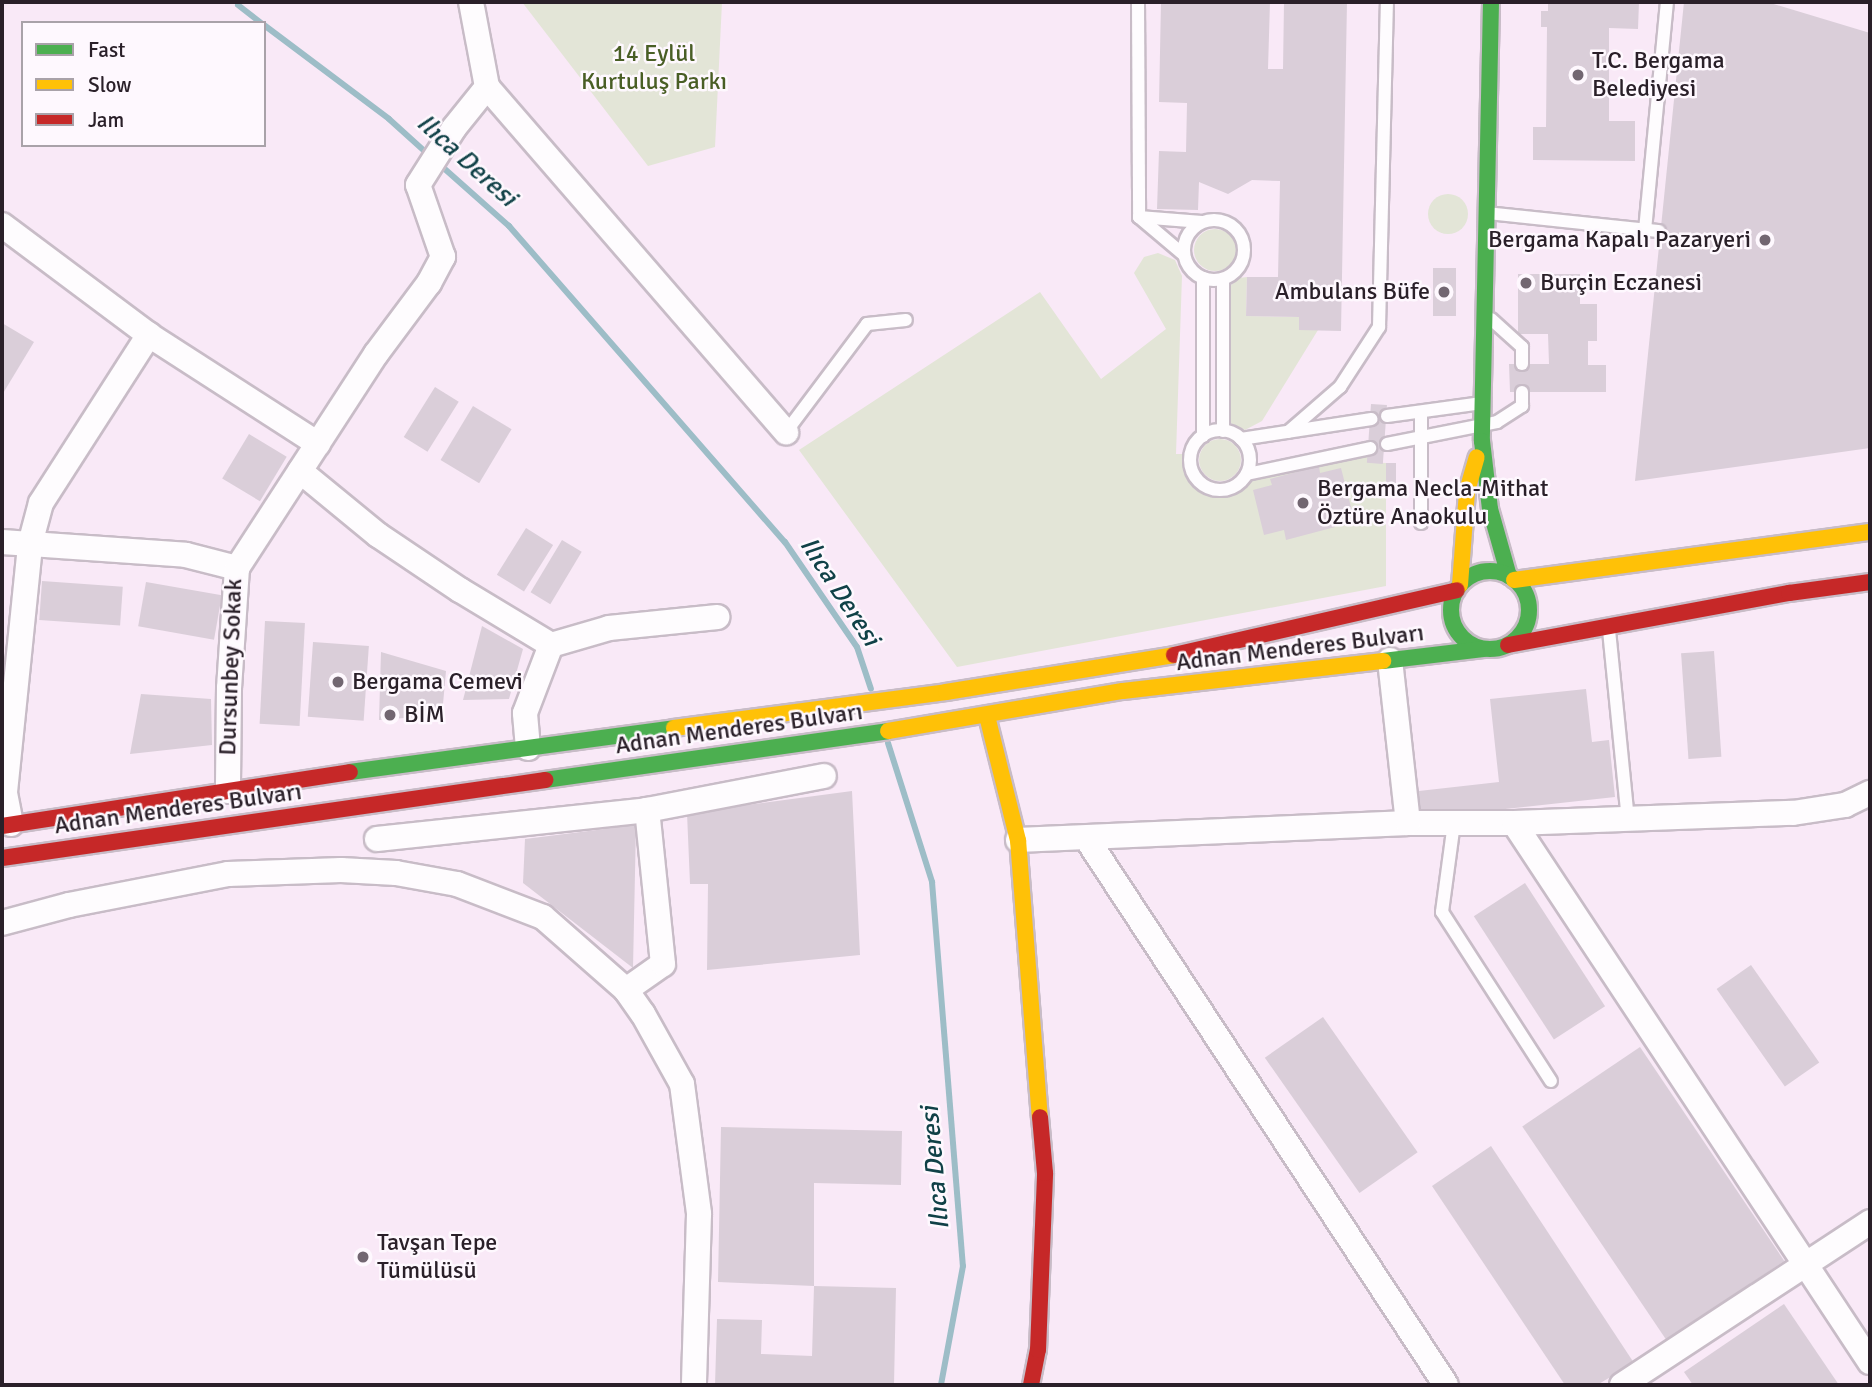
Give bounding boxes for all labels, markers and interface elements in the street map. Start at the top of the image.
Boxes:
legend [21,21,266,147]
text: Fast [88,37,125,63]
park label: 14 Eylül Kurtuluş Parkı [581,40,727,96]
place label: T.C. Bergama Belediyesi [1592,47,1725,103]
marker: T.C. Bergama Belediyesi [1570,67,1586,83]
text: Slow [88,72,132,98]
text: Jam [88,107,124,133]
water label: Ilıca Deresi [410,108,522,214]
place label: Bergama Kapalı Pazaryeri [1488,226,1751,254]
marker: Bergama Kapalı Pazaryeri [1757,232,1773,248]
place label: Burçin Eczanesi [1540,269,1702,297]
marker: Burçin Eczanesi [1518,275,1534,291]
place label: Ambulans Büfe [1275,278,1430,306]
marker: Ambulans Büfe [1436,284,1452,300]
place label: Bergama Necla-Mithat Öztüre Anaokulu [1317,475,1548,531]
marker: Bergama Necla-Mithat Öztüre Anaokulu [1295,495,1311,511]
water label: Ilıca Deresi [792,532,886,652]
street label: Dursunbey Sokak [214,578,248,756]
street label: Adnan Menderes Bulvarı [1174,619,1426,677]
place label: Bergama Cemevi [352,668,523,696]
marker: Bergama Cemevi [330,674,346,690]
street label: Adnan Menderes Bulvarı [613,697,865,761]
place label: BİM [404,701,445,729]
marker: BİM [382,707,398,723]
street label: Adnan Menderes Bulvarı [52,777,304,841]
water label: Ilıca Deresi [915,1105,957,1231]
place label: Tavşan Tepe Tümülüsü [377,1229,497,1285]
marker: Tavşan Tepe Tümülüsü [355,1249,371,1265]

